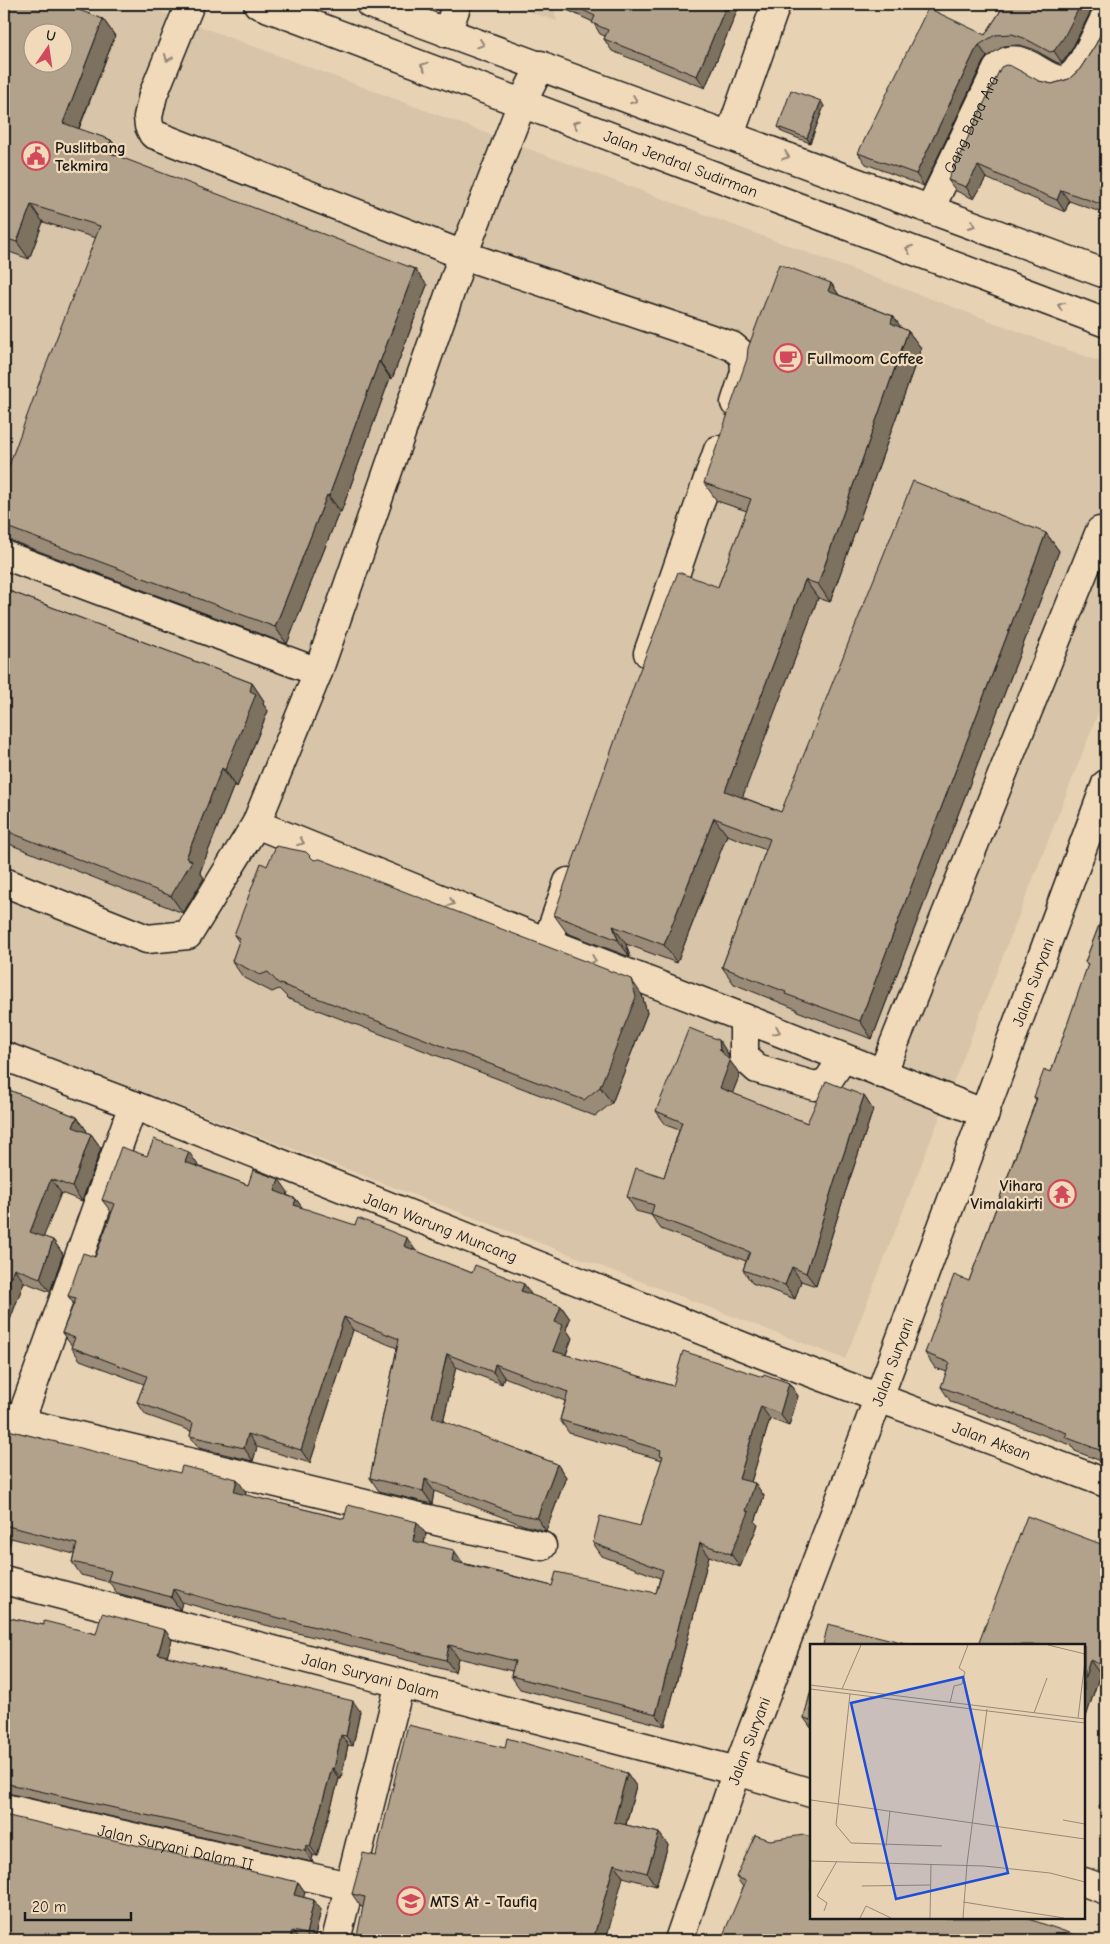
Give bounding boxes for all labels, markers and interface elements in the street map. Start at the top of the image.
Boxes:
north arrow [22,22,72,72]
text: U [44,26,57,45]
one-way arrow [476,39,485,49]
one-way arrow [164,53,175,62]
one-way arrow [420,62,429,72]
street label: Gang Bapa Ara [940,73,1003,177]
one-way arrow [629,94,638,104]
one-way arrow [573,119,581,129]
street label: Jalan Jendral Sudirman [601,127,760,201]
place label: Puslitbang Tekmira [55,139,126,175]
public building icon: Puslitbang Tekmira [21,141,51,171]
one-way arrow [782,150,790,160]
one-way arrow [967,219,975,229]
one-way arrow [905,245,913,255]
one-way arrow [1057,302,1065,312]
cafe icon: Fullmoom Coffee [773,343,803,373]
place label: Fullmoom Coffee [807,350,923,368]
one-way arrow [296,836,305,846]
one-way arrow [446,897,455,908]
street label: Jalan Suryani [1009,936,1058,1029]
one-way arrow [588,954,597,964]
one-way arrow [772,1025,781,1036]
place label: Vihara Vimalakirti [970,1177,1043,1213]
temple icon: Vihara Vimalakirti [1047,1179,1077,1209]
street label: Jalan Warung Muncang [361,1189,520,1266]
street label: Jalan Suryani [868,1316,917,1409]
street label: Jalan Aksan [950,1418,1033,1464]
inset map [810,1644,1085,1919]
street label: Jalan Suryani Dalam [300,1650,441,1703]
street label: Jalan Suryani [725,1695,774,1787]
street label: Jalan Suryani Dalam II [96,1821,255,1874]
school or university icon: MTS At - Taufiq [396,1886,426,1916]
scale bar [25,1889,131,1921]
place label: MTS At - Taufiq [430,1893,537,1911]
text: 20 m [32,1898,66,1916]

